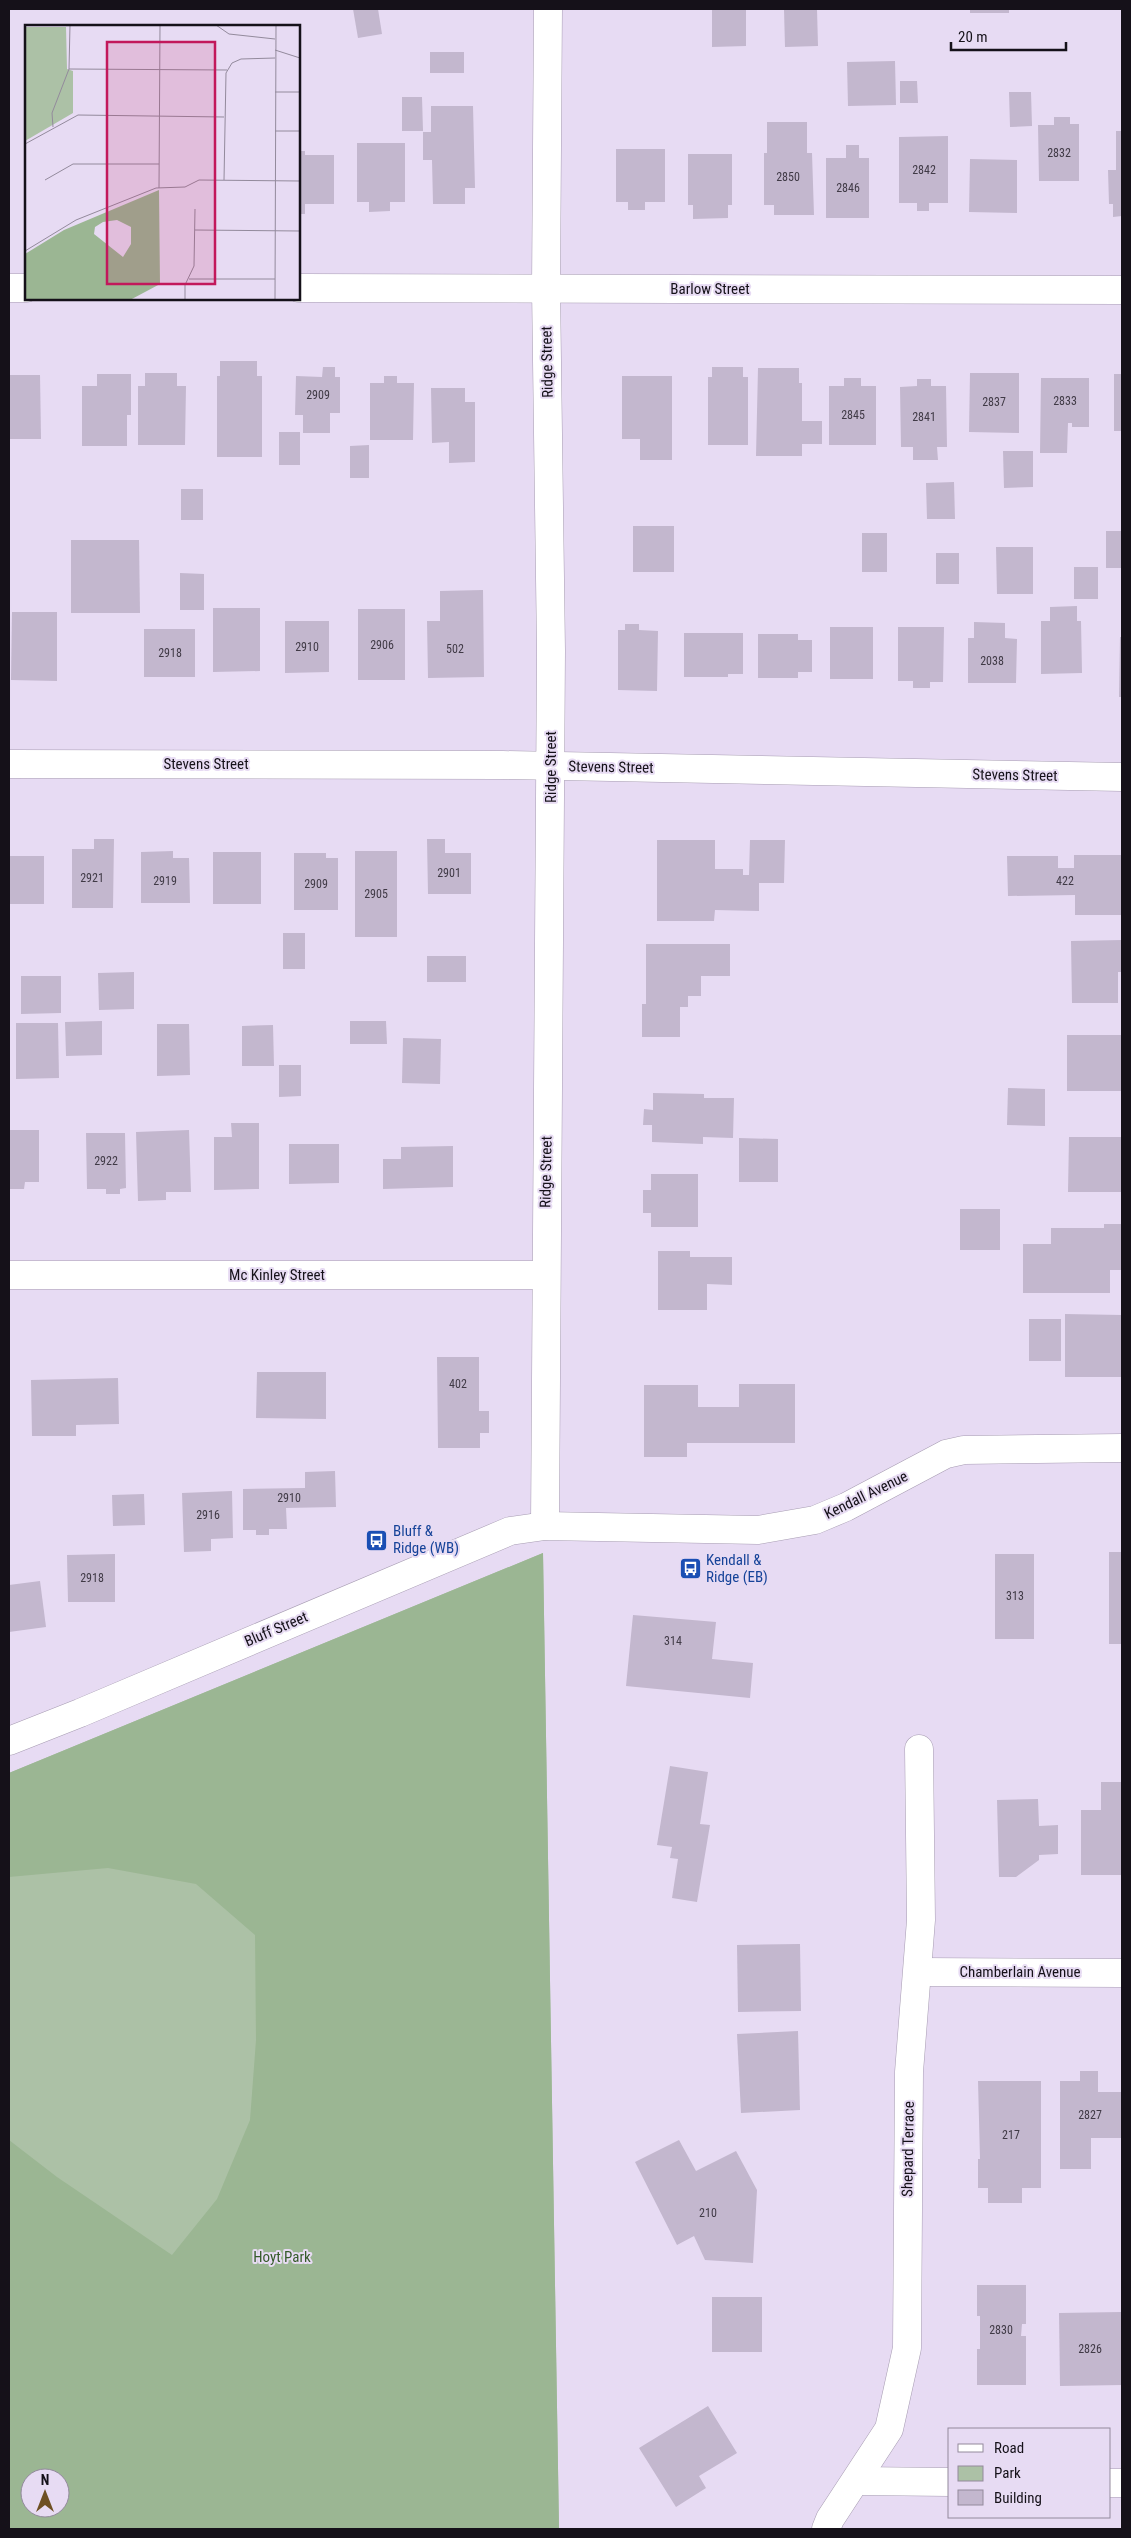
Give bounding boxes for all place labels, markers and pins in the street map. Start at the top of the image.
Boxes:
place label: Bluff & Ridge (WB) [393,1522,459,1557]
bus stop icon: Bluff & Ridge (WB) [365,1528,389,1552]
place label: Kendall & Ridge (EB) [706,1551,768,1586]
bus stop icon: Kendall & Ridge (EB) [678,1557,702,1581]

